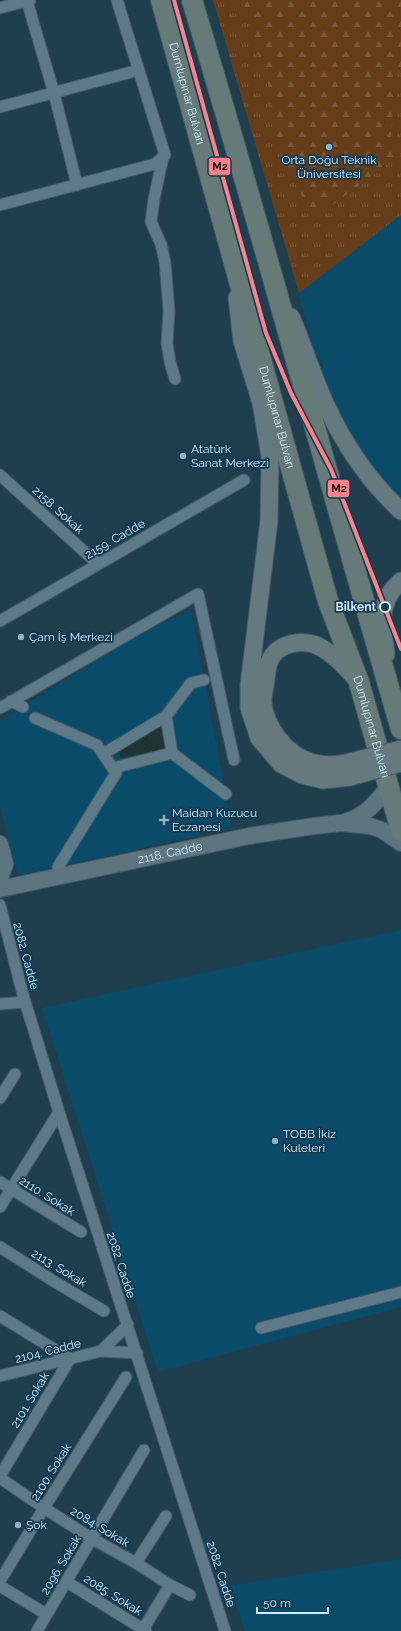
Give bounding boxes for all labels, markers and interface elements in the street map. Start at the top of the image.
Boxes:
street label: Dumlupınar Bulvarı [166,41,208,146]
marker: Orta Doğu Teknik Üniversitesi [324,142,334,152]
place label: Orta Doğu Teknik Üniversitesi [281,153,377,181]
line badge: M2 [208,157,231,176]
text: M2 [212,160,228,173]
street label: Dumlupınar Bulvarı [256,364,298,470]
place label: Atatürk Sanat Merkezi [191,442,269,470]
marker: Atatürk Sanat Merkezi [178,451,188,461]
line badge: M2 [327,479,350,498]
text: M2 [331,482,347,495]
street label: 2158. Sokak [30,483,87,537]
street label: 2159. Cadde [82,516,148,562]
place label: Bilkent [336,600,376,614]
marker: Bilkent [379,601,391,613]
place label: Çam İş Merkezi [29,630,113,644]
marker: Çam İş Merkezi [16,632,26,642]
street label: Dumlupınar Bulvarı [350,674,393,779]
place label: Maidan Kuzucu Eczanesi [172,806,257,834]
marker: Maidan Kuzucu Eczanesi [159,815,169,825]
street label: 2118. Cadde [137,839,204,866]
street label: 2082. Cadde [10,921,42,991]
place label: TOBB İkiz Kuleleri [283,1127,336,1155]
marker: TOBB İkiz Kuleleri [270,1136,280,1146]
street label: 2110. Sokak [17,1173,78,1219]
street label: 2082. Cadde [104,1230,138,1300]
street label: 2113. Sokak [29,1246,90,1290]
street label: 2104. Cadde [14,1336,82,1366]
street label: 2101. Sokak [8,1369,53,1431]
street label: 2100. Sokak [28,1440,75,1503]
street label: 2084. Sokak [68,1504,133,1550]
place label: Şok [26,1518,47,1532]
marker: Şok [13,1520,23,1530]
street label: 2096. Sokak [38,1532,85,1597]
street label: 2082. Cadde [204,1539,238,1609]
street label: 2085. Sokak [81,1572,145,1619]
scale bar [257,1589,328,1615]
text: 50 m [263,1596,291,1610]

